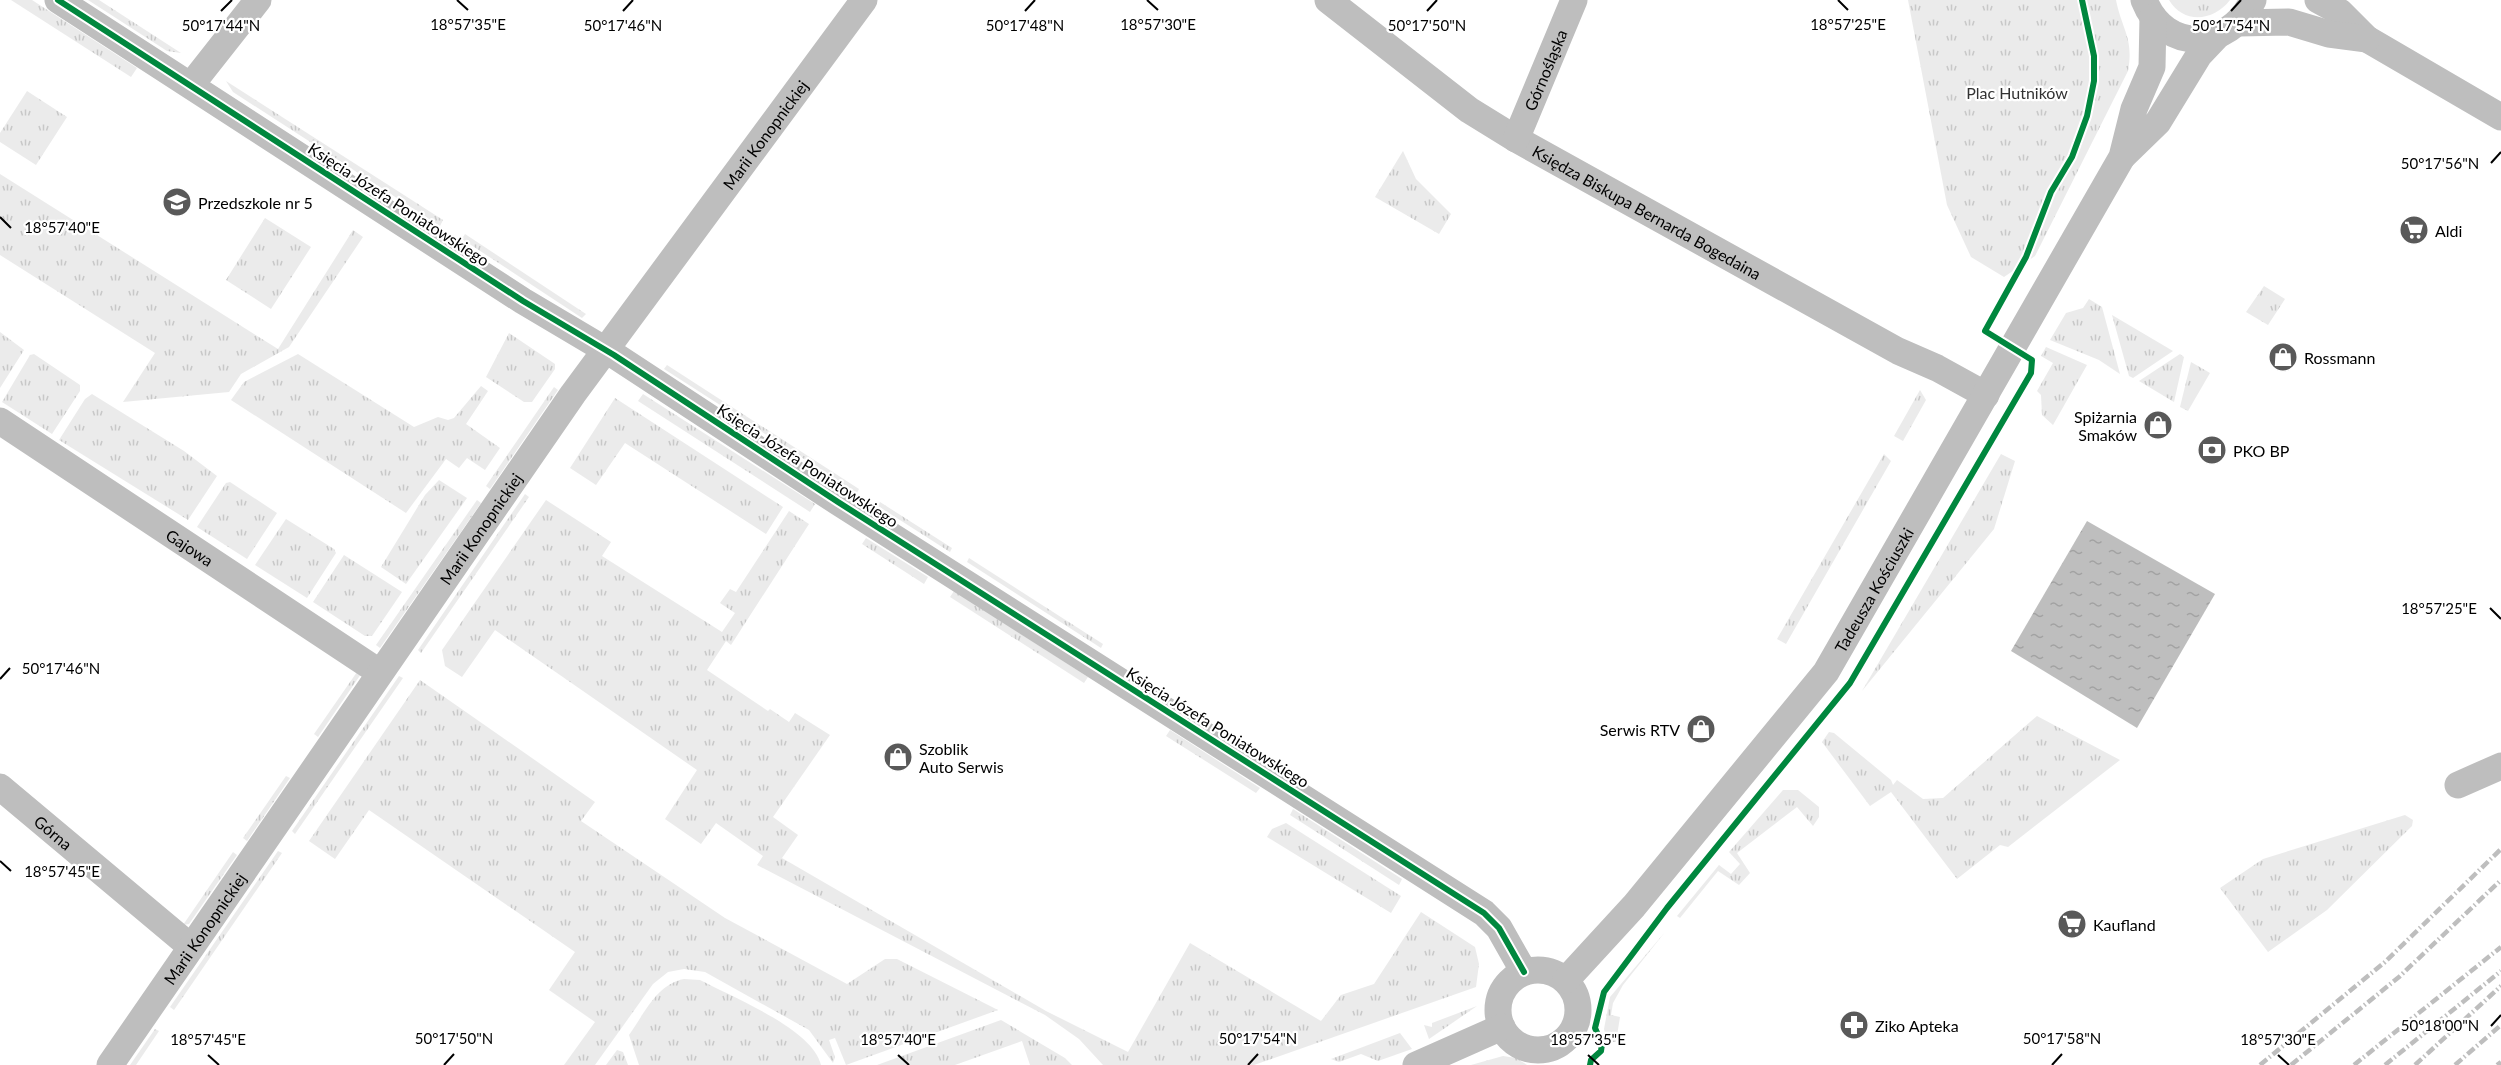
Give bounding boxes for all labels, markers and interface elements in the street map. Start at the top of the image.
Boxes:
text: 18°57'35"E [430,15,506,33]
text: 18°57'30"E [1120,15,1196,33]
text: 18°57'25"E [1810,15,1886,33]
text: 50°17'44"N [182,16,260,34]
text: 50°17'46"N [584,16,662,34]
text: 50°17'48"N [986,16,1064,34]
text: 50°17'50"N [1388,16,1466,34]
text: 50°17'54"N [2192,16,2270,34]
street label: Górnośląska [1520,26,1570,113]
street label: Marii Konopnickiej [718,76,811,193]
park label: Plac Hutników [1966,83,2068,102]
street label: Księcia Józefa Poniatowskiego [305,138,493,270]
street label: Księdza Biskupa Bernarda Bogedaina [1529,141,1765,283]
text: 50°17'56"N [2401,154,2479,172]
school or university icon: Przedszkole nr 5 [161,186,193,218]
place label: Przedszkole nr 5 [198,193,313,212]
supermarket icon: Aldi [2398,214,2430,246]
text: 18°57'40"E [24,218,100,236]
place label: Aldi [2435,221,2462,240]
shop icon: Rossmann [2267,341,2299,373]
place label: Rossmann [2304,348,2375,367]
street label: Księcia Józefa Poniatowskiego [714,399,902,531]
place label: Spiżarnia Smaków [2074,407,2137,444]
shop icon: Spiżarnia Smaków [2142,409,2174,441]
bank icon: PKO BP [2196,434,2228,466]
place label: PKO BP [2233,441,2290,460]
street label: Marii Konopnickiej [435,469,525,588]
street label: Gajowa [163,524,217,569]
street label: Tadeusza Kościuszki [1830,524,1917,656]
text: 18°57'25"E [2401,599,2477,617]
text: 50°17'46"N [22,659,100,677]
street label: Księcia Józefa Poniatowskiego [1123,663,1313,791]
shop icon: Serwis RTV [1685,713,1717,745]
place label: Serwis RTV [1600,720,1680,739]
place label: Szoblik Auto Serwis [919,739,1004,776]
shop icon: Szoblik Auto Serwis [882,741,914,773]
street label: Górna [31,811,76,853]
text: 18°57'45"E [24,862,100,880]
street label: Marii Konopnickiej [159,869,249,988]
supermarket icon: Kaufland [2056,908,2088,940]
place label: Kaufland [2093,915,2156,934]
pharmacy icon: Ziko Apteka [1838,1009,1870,1041]
place label: Ziko Apteka [1875,1016,1959,1035]
text: 50°18'00"N [2401,1016,2479,1034]
text: 50°17'50"N [415,1029,493,1047]
text: 50°17'54"N [1219,1029,1297,1047]
text: 50°17'58"N [2023,1029,2101,1047]
text: 18°57'45"E [170,1030,246,1048]
text: 18°57'40"E [860,1030,936,1048]
text: 18°57'35"E [1550,1030,1626,1048]
text: 18°57'30"E [2240,1030,2316,1048]

